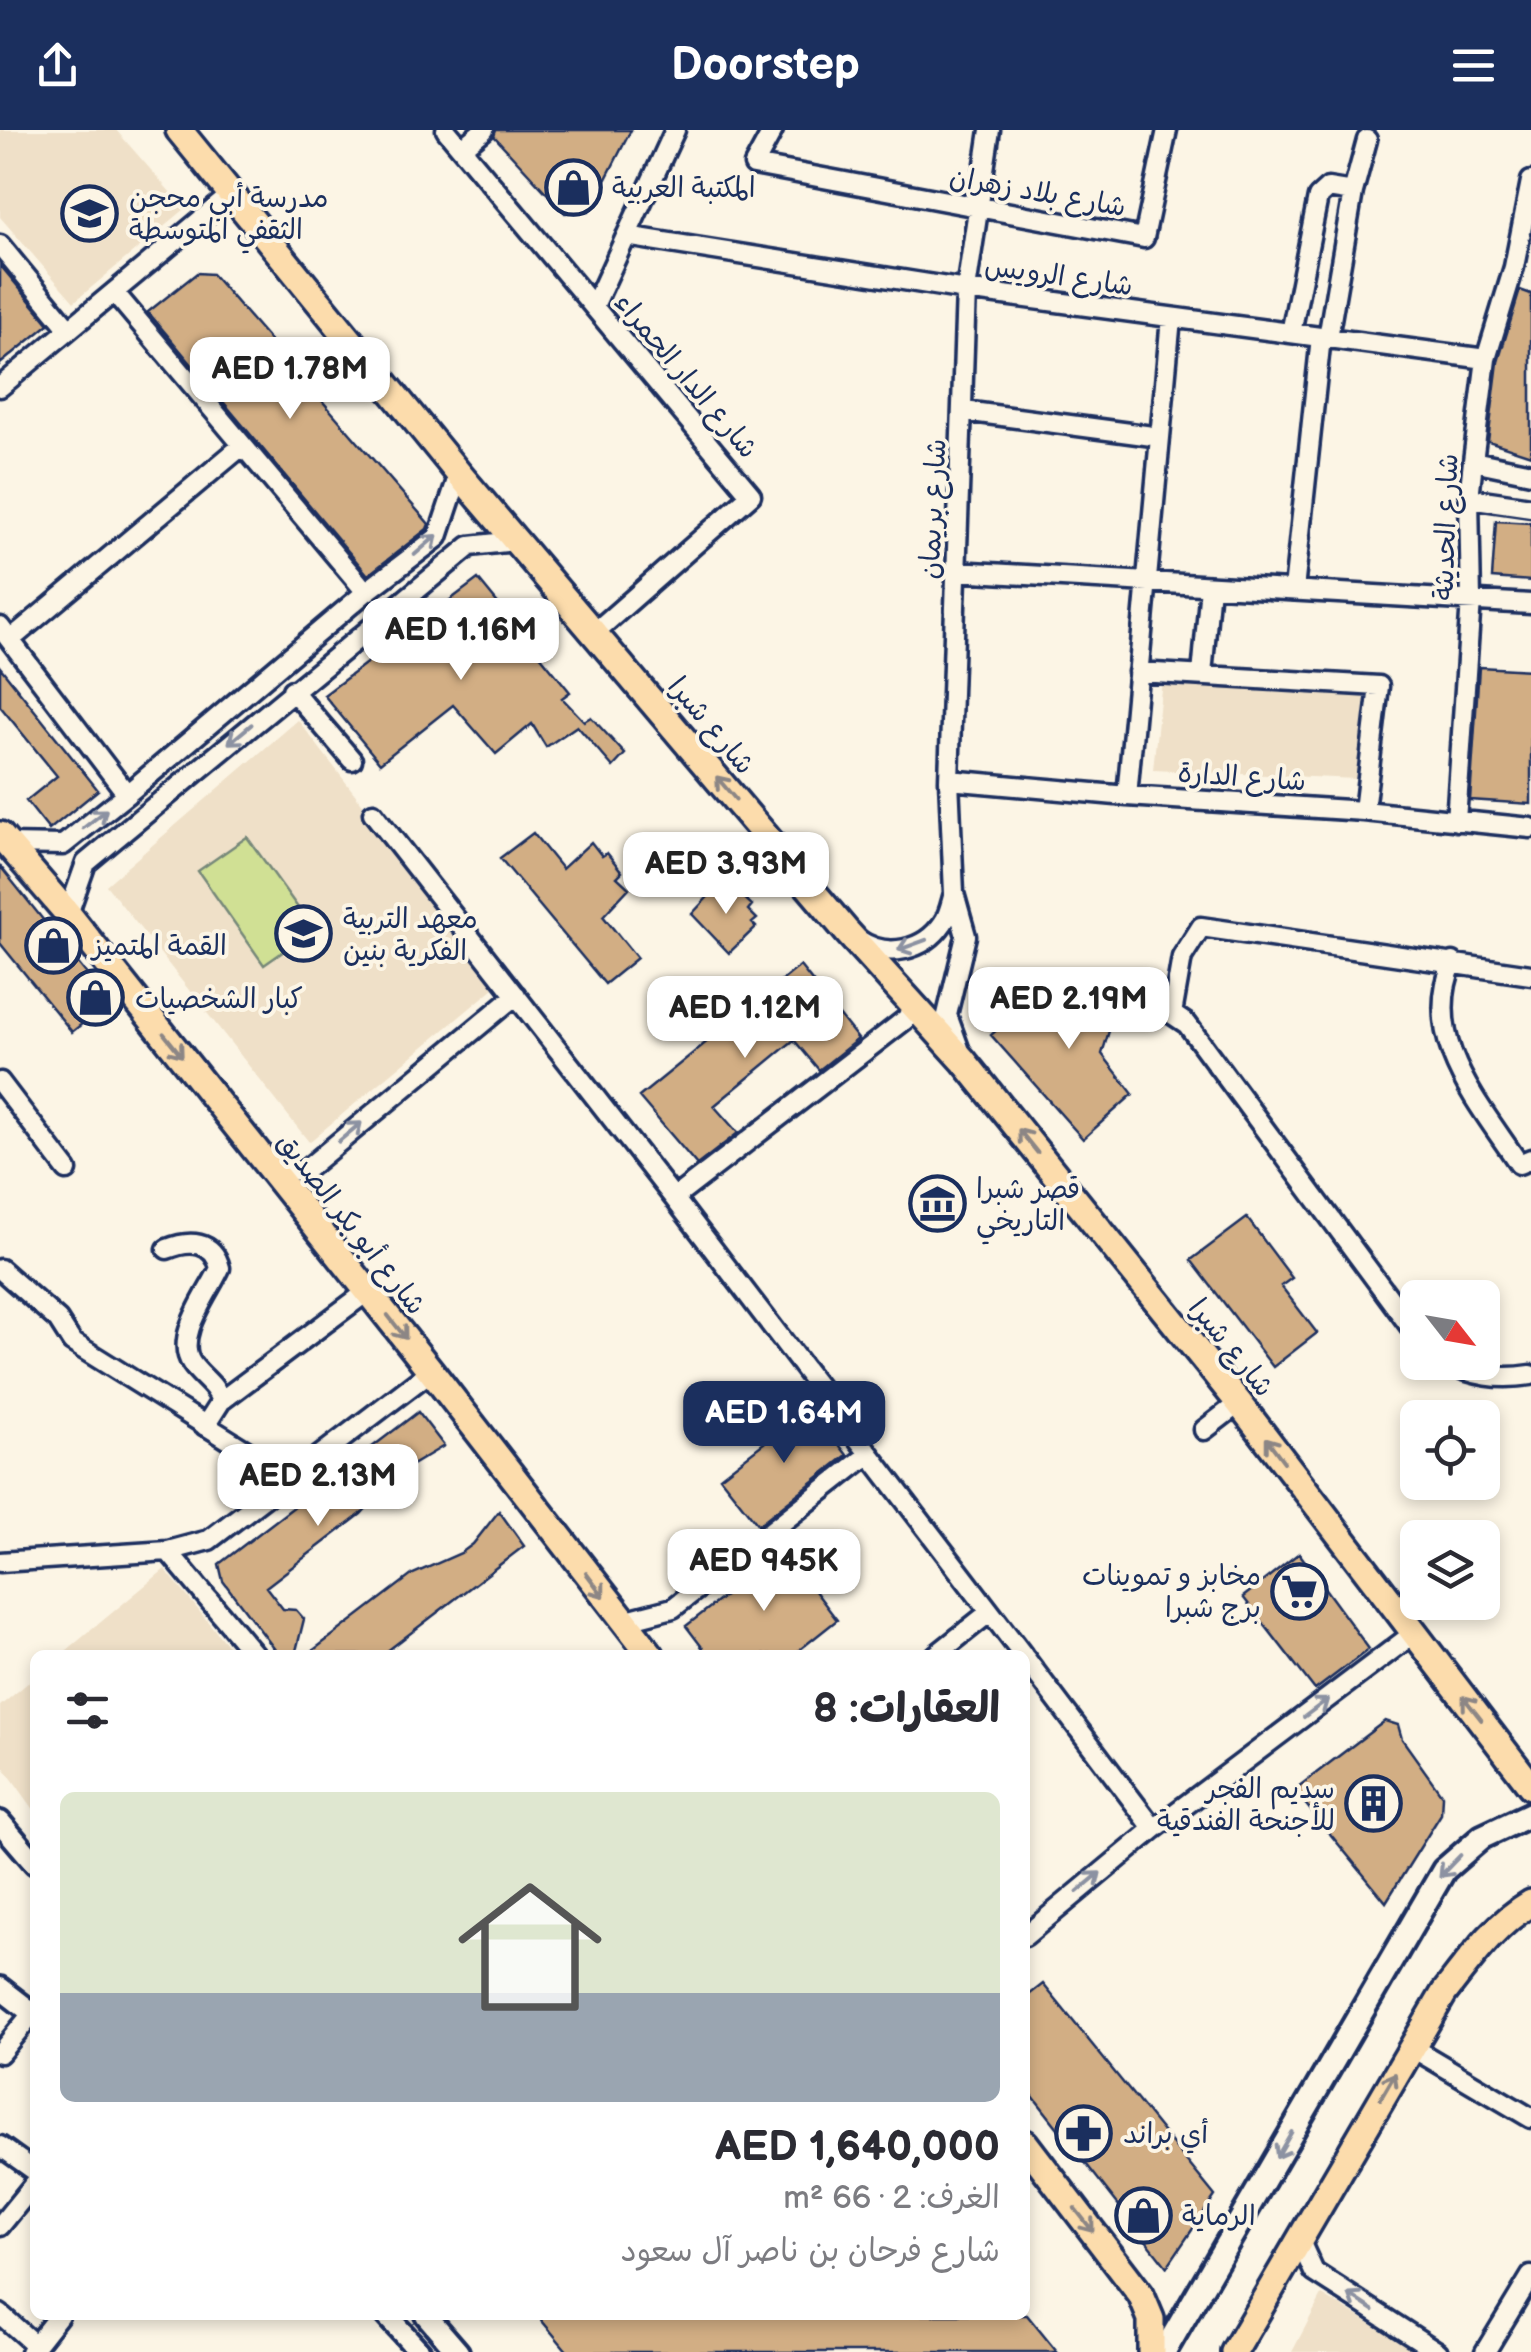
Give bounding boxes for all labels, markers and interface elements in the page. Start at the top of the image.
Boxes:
icon: share [30,38,85,93]
text: Doorstep [671,38,860,93]
icon: menu [1446,38,1501,93]
shop icon: المكتبة العربية [543,157,603,217]
street label: شارع بلاد زهران [947,161,1129,226]
place label: المكتبة العربية [612,172,756,205]
place label: مدرسة أبي محجن الثقفي المتوسطة [129,182,329,254]
school or university icon: مدرسة أبي محجن الثقفي المتوسطة [60,183,120,243]
street label: شارع الرويس [982,250,1135,305]
street label: شارع الدار الحمراء [606,287,764,466]
pin: AED 1.78M [176,337,404,422]
text: AED 1.78M [212,350,368,389]
street label: شارع بريمان [913,438,956,580]
street label: شارع الحديثة [1427,453,1468,601]
one-way arrow [413,534,438,557]
pin: AED 1.16M [347,598,575,683]
text: AED 1.16M [385,611,537,650]
street label: شارع شبرا [659,671,761,783]
one-way arrow [228,722,253,745]
street label: شارع الدارة [1176,757,1307,800]
one-way arrow [715,776,738,801]
one-way arrow [82,808,108,830]
pin: AED 3.93M [612,832,840,917]
text: AED 3.93M [645,845,807,884]
place label: معهد التربية الفكرية بنين [343,903,478,968]
school or university icon: معهد التربية الفكرية بنين [274,904,334,964]
shop icon: القمة المتميز [23,915,83,975]
place label: القمة المتميز [90,930,227,963]
one-way arrow [898,937,929,955]
pin: AED 2.19M [955,967,1183,1052]
shop icon: كبار الشخصيات [66,968,126,1028]
pin: AED 1.12M [631,976,859,1061]
text: AED 2.19M [990,980,1148,1019]
place label: كبار الشخصيات [135,983,303,1016]
text: AED 1.12M [669,989,821,1028]
one-way arrow [162,1032,184,1058]
one-way arrow [336,1122,362,1144]
street label: شارع أبو بكر الصديق [268,1126,432,1323]
one-way arrow [1018,1128,1039,1155]
place label: قصر شبرا التاريخي [976,1173,1080,1245]
museum icon: قصر شبرا التاريخي [907,1174,967,1234]
north arrow [1400,1280,1500,1380]
map controls [1400,1280,1500,1620]
street label: شارع شبرا [1180,1292,1280,1405]
one-way arrow [386,1313,407,1340]
pin: AED 1.64M [670,1381,898,1466]
text: AED 1.64M [705,1394,863,1433]
button: locate [1400,1400,1500,1500]
one-way arrow [1264,1437,1285,1464]
pin: AED 2.13M [204,1444,432,1529]
text: AED 2.13M [239,1457,397,1496]
button: layers [1400,1520,1500,1620]
pin: AED 945K [661,1529,867,1614]
text: AED 945K [689,1542,839,1581]
place label: مخابز و تموينات برج شبرا [1082,1560,1261,1626]
supermarket icon: مخابز و تموينات برج شبرا [1270,1561,1330,1621]
one-way arrow [584,1571,606,1597]
icon: filters [60,1683,115,1738]
text: العقارات: 8 [813,1684,1000,1735]
one-way arrow [1461,1696,1483,1722]
one-way arrow [1302,1698,1329,1719]
place label: سديم الفجر للأجنحة الفندقية [1157,1773,1335,1838]
building icon: سديم الفجر للأجنحة الفندقية [1344,1774,1404,1834]
one-way arrow [1438,1854,1462,1878]
icon: home [440,1857,620,2037]
one-way arrow [1076,1872,1102,1894]
one-way arrow [1379,2072,1399,2101]
pharmacy icon: أي براند [1054,2103,1114,2163]
place label: أي براند [1123,2118,1208,2154]
text: AED 1,640,000 [715,2122,1000,2173]
one-way arrow [1274,2130,1294,2159]
text: الغرف: 2 · 66 m² [783,2179,1000,2218]
shop icon: الرماية [1113,2185,1173,2245]
place label: الرماية [1182,2200,1256,2233]
one-way arrow [1074,2206,1095,2233]
text: شارع فرحان بن ناصر آل سعود [621,2232,1000,2271]
one-way arrow [1347,2292,1376,2313]

